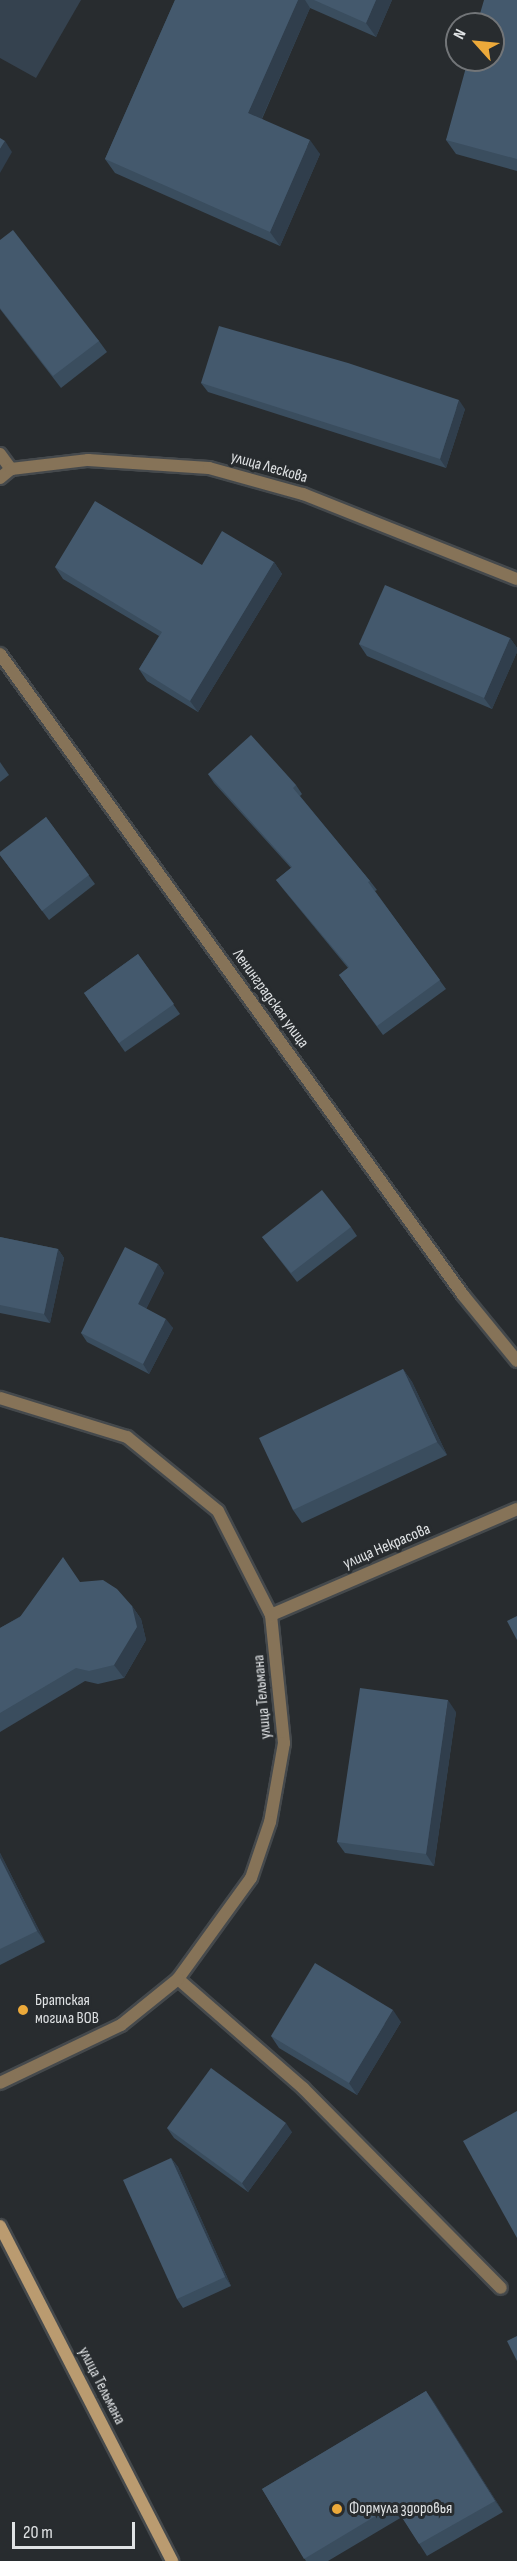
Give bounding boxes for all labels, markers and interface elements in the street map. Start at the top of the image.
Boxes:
north arrow [445,12,505,72]
text: N [450,26,471,43]
street label: улица Лескова [228,448,310,488]
street label: Ленинградская улица [228,946,312,1052]
street label: улица Некрасова [340,1520,434,1574]
street label: улица Тельмана [250,1654,276,1740]
place label: Братская могила ВОВ [35,1991,99,2029]
marker: Братская могила ВОВ [16,2003,30,2017]
street label: улица Тельмана [73,2344,129,2428]
place label: Формула здоровья [349,2499,452,2519]
marker: Формула здоровья [330,2502,344,2516]
scale bar [15,2510,138,2548]
text: 20 m [23,2522,53,2543]

